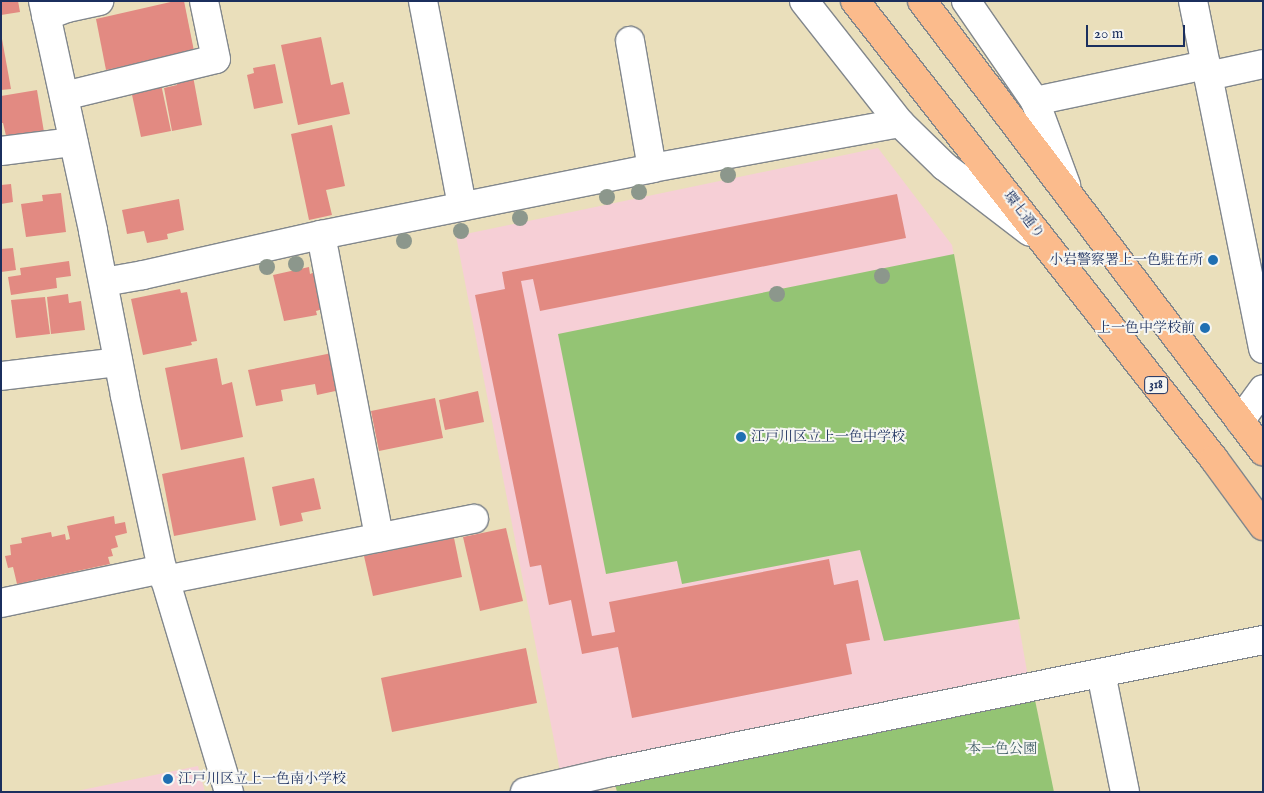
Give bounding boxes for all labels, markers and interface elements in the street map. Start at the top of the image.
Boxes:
scale bar [1089,15,1188,47]
text: 20 m [1094,24,1123,43]
street label: 環七通り [1000,188,1048,242]
place label: 小岩警察署上一色駐在所 [1049,252,1203,268]
marker: 小岩警察署上一色駐在所 [1207,254,1219,266]
place label: 上一色中学校前 [1097,320,1195,336]
marker: 上一色中学校前 [1199,322,1211,334]
road number: 318 [1144,376,1168,394]
place label: 江戸川区立上一色中学校 [751,429,905,445]
marker: 江戸川区立上一色中学校 [735,431,747,443]
park label: 本一色公園 [967,741,1037,757]
place label: 江戸川区立上一色南小学校 [178,771,346,787]
marker: 江戸川区立上一色南小学校 [162,773,174,785]

